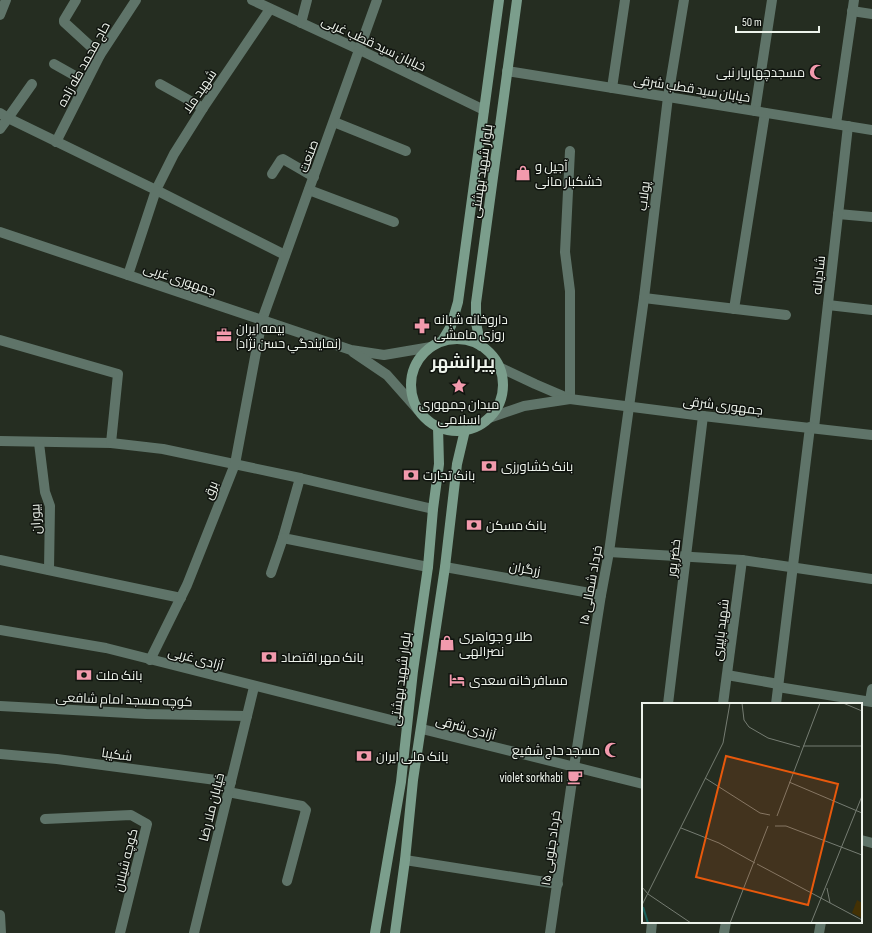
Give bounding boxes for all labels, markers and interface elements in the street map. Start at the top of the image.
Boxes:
scale bar [736,8,819,34]
street label: خیابان سید قطب غربی [319,13,428,75]
text: 50 m [742,15,762,30]
street label: حاج محمد طه زاده [54,19,114,110]
mosque icon: مسجدچهاریار نبی [808,63,826,81]
place label: مسجدچهاریار نبی [716,65,805,82]
street label: شهید ملا [179,67,220,116]
street label: خیابان سید قطب شرقی [632,72,751,106]
street label: بلوار شهید بهشتی [467,123,497,219]
street label: صنعت [296,138,322,175]
place label: آجیل و خشکبار مانی [535,159,602,190]
shop icon: آجیل و خشکبار مانی [514,164,532,182]
street label: پولاب [634,180,655,212]
street label: شادیانه [809,255,829,295]
street label: جمهوری غربی [141,260,218,300]
place label: داروخانه شبانه روزی مامشی [434,312,508,343]
pharmacy icon: داروخانه شبانه روزی مامشی [413,317,431,335]
place label: بيمه ايران (نمايندگي حسن نژاد) [236,321,341,354]
office icon: بيمه ايران (نمايندگي حسن نژاد) [215,326,233,344]
district label: پیرانشهر [430,353,495,374]
place icon: میدان جمهوری اسلامی [450,377,468,395]
street label: جمهوری شرقی [682,393,764,419]
place label: میدان جمهوری اسلامی [419,397,499,428]
bank icon: بانک کشاورزی [480,457,498,475]
place label: بانک کشاورزی [501,459,573,475]
bank icon: بانک تجارت [402,466,420,484]
place label: بانک تجارت [423,468,475,484]
street label: برق [200,479,222,502]
street label: بیوران [27,503,45,535]
bank icon: بانک مسکن [465,516,483,534]
place label: بانک مسکن [486,518,547,534]
street label: خضر پور [664,538,685,579]
street label: ۱۵ خرداد شمالی [576,544,606,626]
street label: زرگران [508,558,542,580]
street label: شهید باپیری [709,598,734,662]
place label: طلا و جواهری نصرالهی [459,629,533,660]
street label: بلوار شهید بهشتی [387,631,415,727]
shop icon: طلا و جواهری نصرالهی [438,634,456,652]
street label: آزادی غربی [166,644,226,674]
bank icon: بانک مهر اقتصاد [260,648,278,666]
place label: بانک مهر اقتصاد [281,650,364,666]
bank icon: بانک ملت [75,666,93,684]
place label: بانک ملت [96,668,142,684]
hotel icon: مسافر خانه سعدی [448,671,466,689]
place label: مسافر خانه سعدی [469,673,568,689]
street label: کوچه مسجد امام شافعی [55,690,193,711]
inset map [642,703,862,923]
street label: آزادی شرقی [434,712,498,744]
mosque icon: مسجد حاج شفیع [603,741,621,759]
place label: مسجد حاج شفیع [512,743,600,759]
street label: شکیبا [100,745,133,765]
bank icon: بانک ملی ایران [355,747,373,765]
place label: بانک ملی ایران [376,749,448,765]
cafe icon: violet sorkhabi [566,768,584,786]
place label: violet sorkhabi [499,770,563,786]
street label: خیابان ملا رضا [196,771,228,843]
street label: ۱۵ خرداد جنوبی [538,809,564,887]
street label: کوچه شیلان [110,827,142,894]

